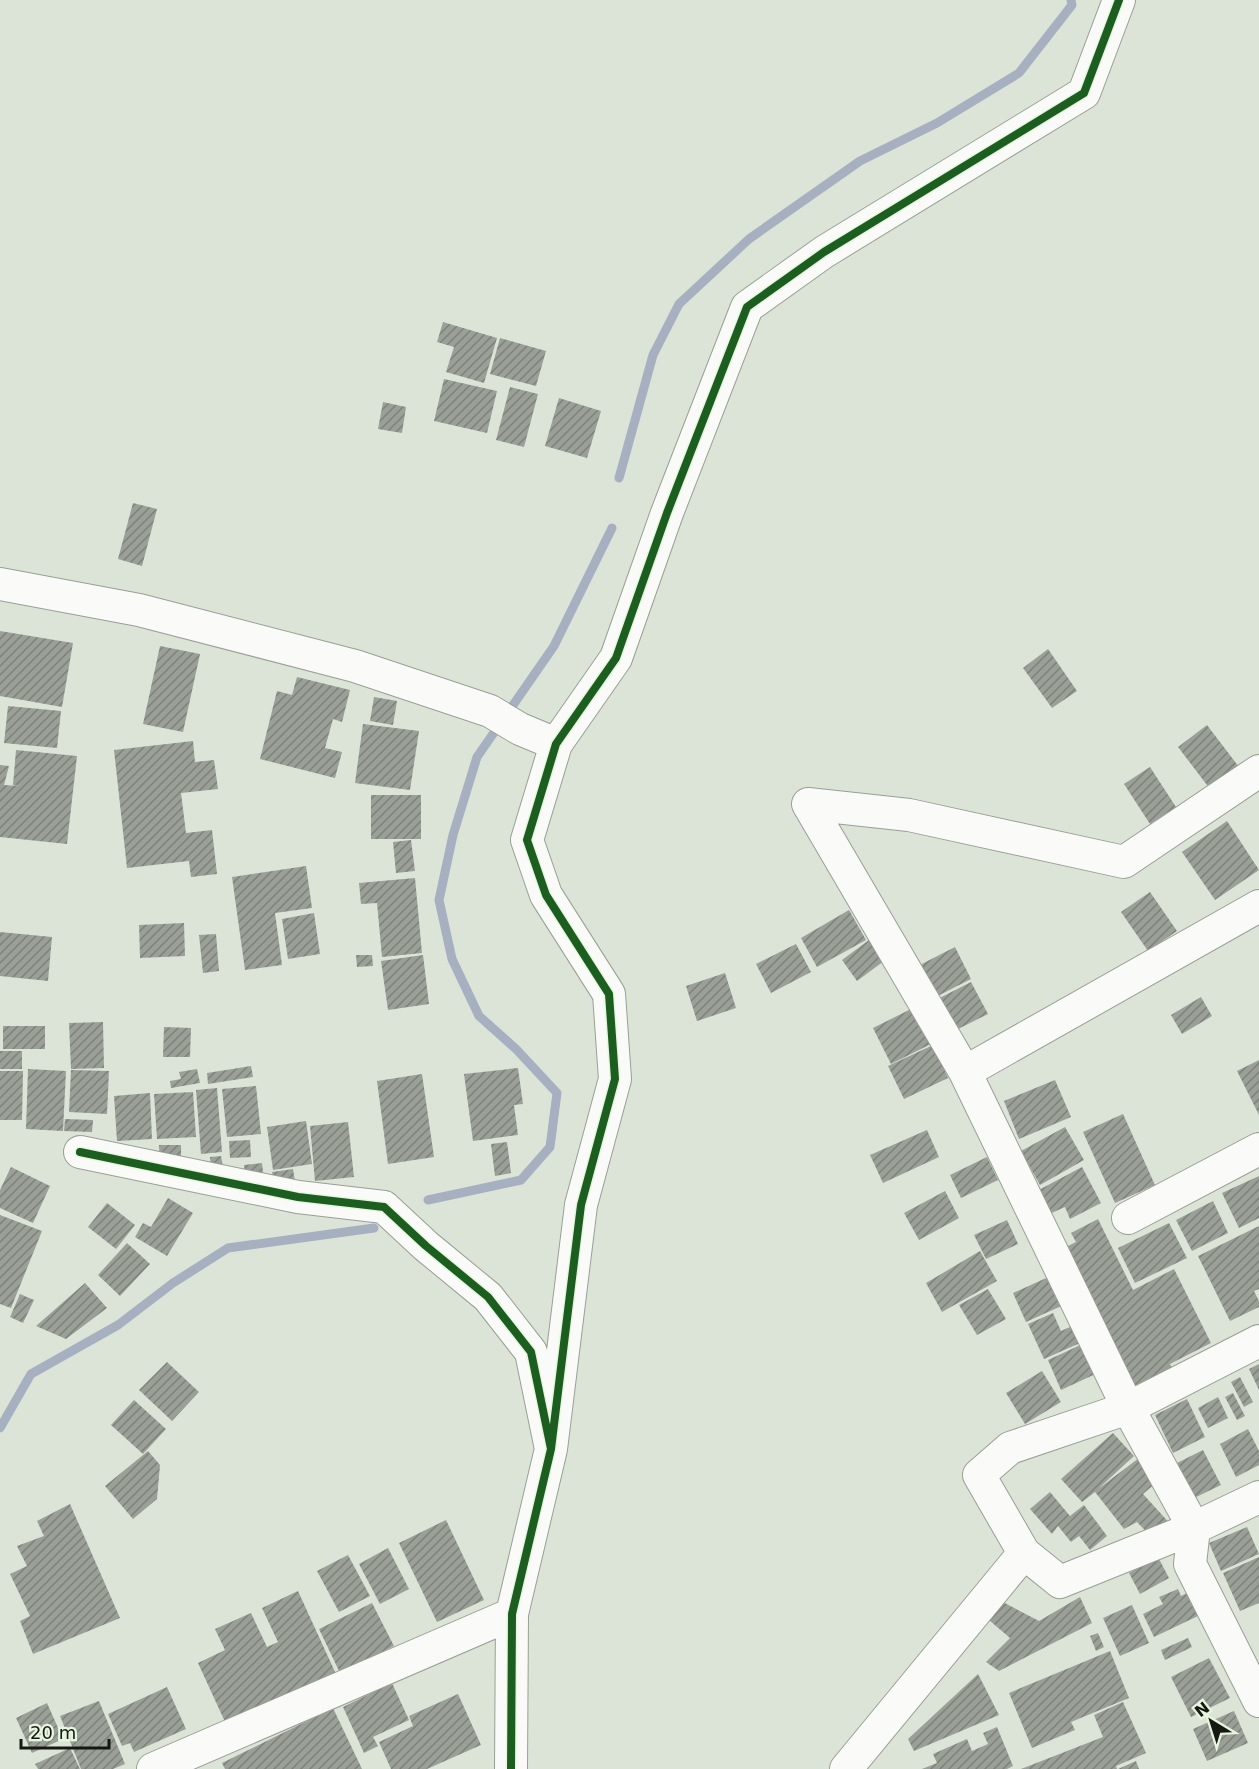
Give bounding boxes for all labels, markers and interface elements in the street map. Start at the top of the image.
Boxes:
north arrow [1181,1691,1241,1751]
text: N [1191,1698,1213,1721]
scale bar [21,1712,110,1750]
text: 20 m [30,1722,76,1743]

